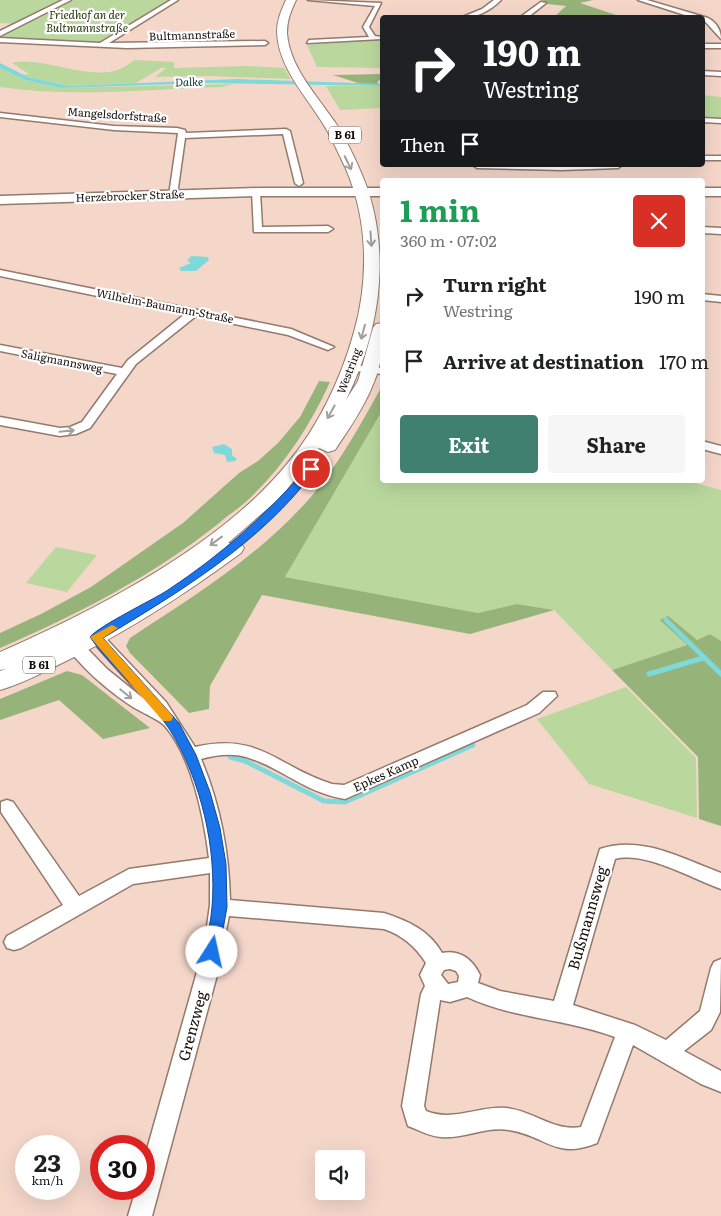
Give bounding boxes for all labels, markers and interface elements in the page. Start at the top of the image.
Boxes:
park label: Friedhof an der Bultmannstraße [46,6,128,35]
street label: Bultmannstraße [149,24,236,44]
text: 190 m [483,25,581,77]
icon: right [400,35,465,100]
text: Westring [483,72,579,105]
water label: Dalke [174,73,203,89]
street label: Mangelsdorfstraße [67,103,168,125]
road number: B 61 [329,126,361,144]
text: Then [400,130,446,158]
icon: arrive [456,130,484,158]
one-way arrow [343,155,353,170]
street label: Herzebrocker Straße [75,185,185,205]
text: 1 min [400,187,480,231]
button: close [633,195,685,247]
text: 360 m · 07:02 [400,228,497,252]
one-way arrow [367,231,376,247]
text: Turn right [443,270,547,298]
icon: right [400,282,428,310]
text: 190 m [634,282,685,310]
street label: Wilhelm-Baumann-Straße [95,284,235,326]
text: Westring [443,298,513,322]
one-way arrow [357,323,367,339]
street label: Saligmannsweg [20,344,105,376]
street label: Westring [332,345,364,396]
icon: arrive [400,347,428,375]
text: Arrive at destination [443,347,644,375]
text: 170 m [659,347,709,375]
one-way arrow [325,405,335,419]
button: Exit [400,415,538,473]
button: Share [548,415,685,473]
one-way arrow [58,426,74,435]
pin [290,448,332,490]
icon: arrive [297,455,325,483]
one-way arrow [209,536,223,546]
road number: B 61 [23,656,55,674]
one-way arrow [119,688,132,699]
street label: Epkes Kamp [350,751,421,796]
street label: Bußmannsweg [561,862,613,972]
position arrow [185,925,237,977]
street label: Grenzweg [171,987,212,1063]
speed limit sign: 30 [90,1135,155,1200]
text: 23 [34,1143,61,1180]
map controls [315,1150,365,1200]
button: sound [315,1150,365,1200]
text: km/h [32,1171,63,1189]

